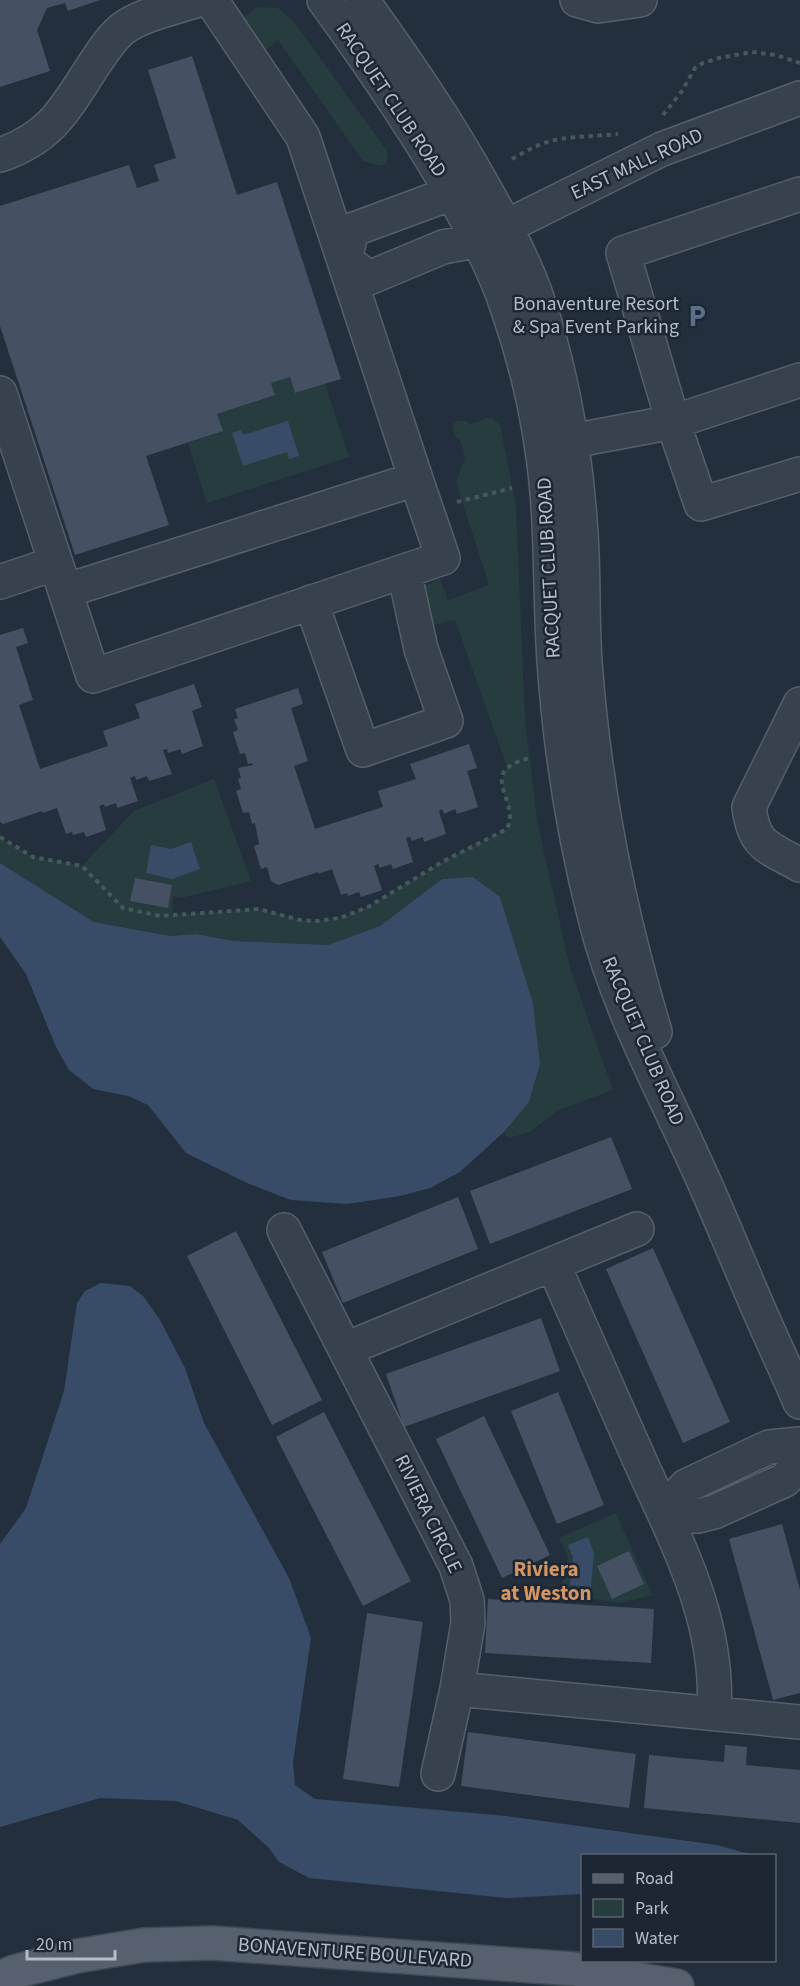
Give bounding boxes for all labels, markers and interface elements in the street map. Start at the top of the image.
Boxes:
street label: RACQUET CLUB ROAD [329,17,453,183]
street label: EAST MALL ROAD [566,121,708,207]
place label: Bonaventure Resort & Spa Event Parking [513,290,679,341]
parking icon: Bonaventure Resort & Spa Event Parking [684,303,710,329]
street label: RACQUET CLUB ROAD [530,477,568,659]
street label: RACQUET CLUB ROAD [595,952,691,1130]
street label: RIVIERA CIRCLE [387,1450,469,1578]
district label: Riviera at Weston [500,1554,592,1608]
legend [581,1854,776,1962]
text: Road [635,1866,674,1891]
text: Park [635,1896,669,1921]
scale bar [27,1923,116,1961]
text: Water [635,1926,679,1951]
street label: BONAVENTURE BOULEVARD [237,1931,473,1975]
text: 20 m [36,1932,72,1957]

